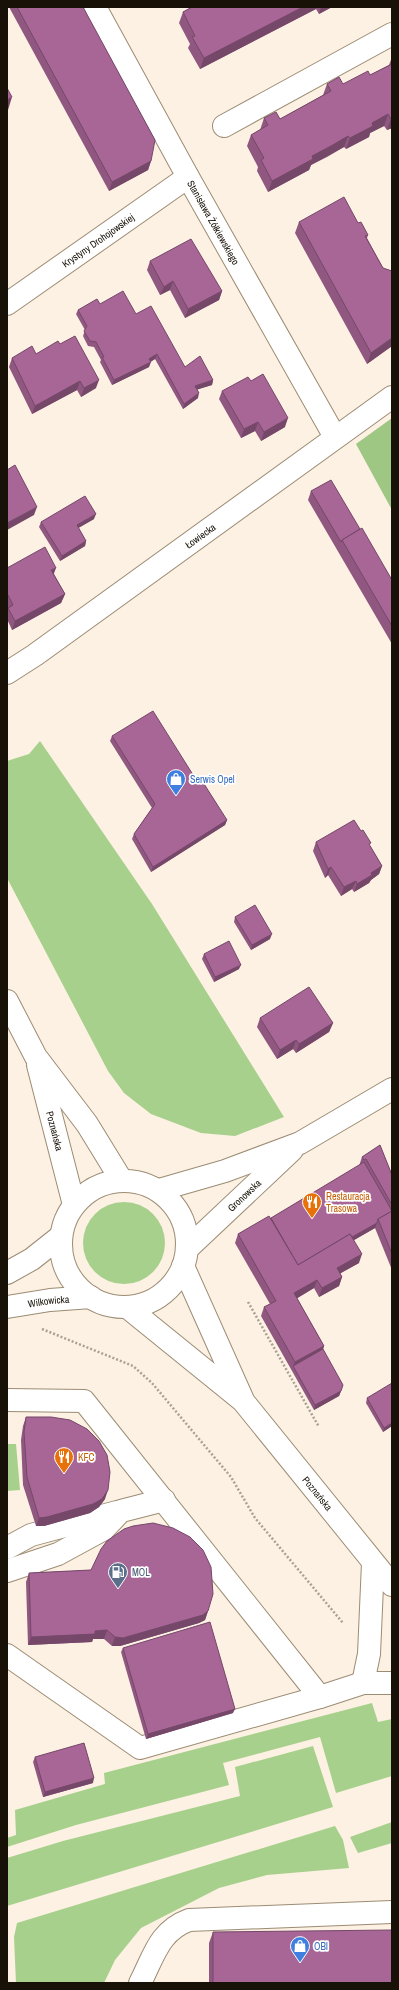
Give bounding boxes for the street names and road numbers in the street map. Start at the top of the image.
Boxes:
street label: Stanisława Żółkiewskiego [185,178,243,267]
street label: Krystyny Drohojowskiej [59,210,137,270]
street label: Łowiecka [182,520,218,551]
street label: Poznańska [44,1110,66,1153]
street label: Gronowska [224,1176,264,1214]
street label: Wilkowicka [27,1292,70,1310]
street label: Poznańska [300,1473,336,1513]

